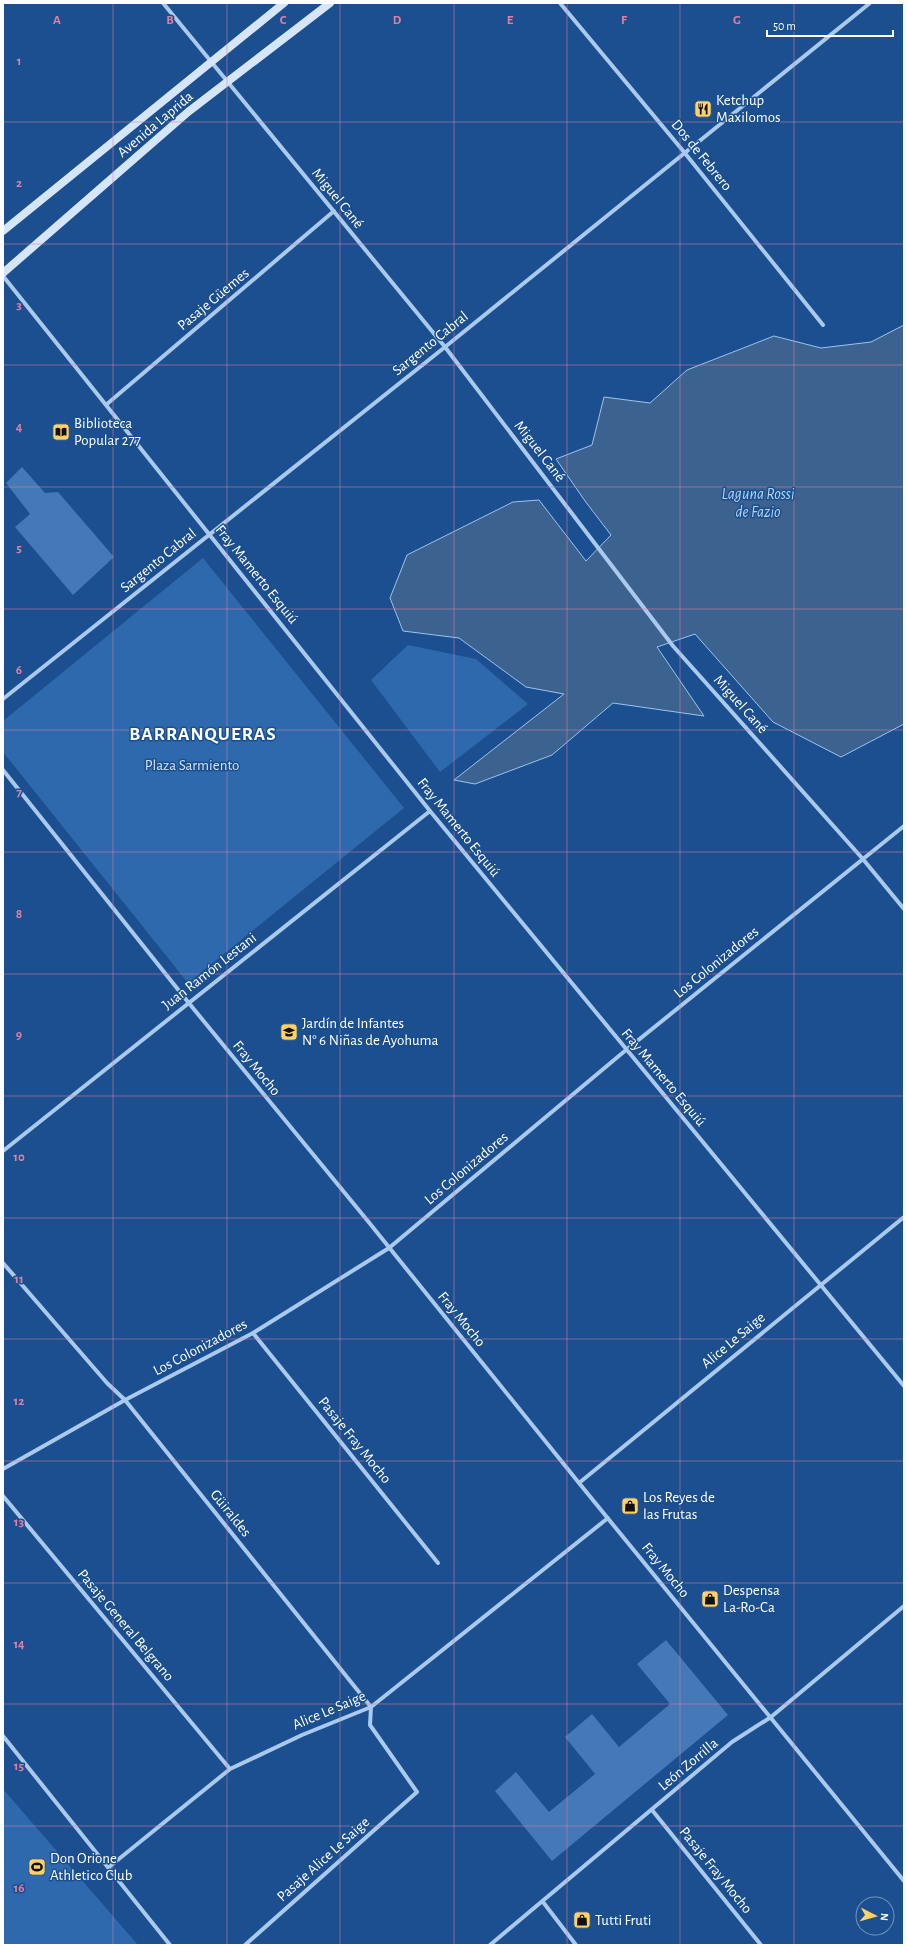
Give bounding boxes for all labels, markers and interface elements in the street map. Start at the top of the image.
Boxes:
scale bar [767,12,893,38]
text: A [53,14,61,27]
text: B [166,14,174,27]
text: C [280,14,287,27]
text: D [393,14,402,27]
text: E [507,14,514,27]
text: F [621,14,628,27]
text: G [733,14,741,27]
text: 50 m [773,20,796,32]
text: 1 [17,55,21,68]
street label: Avenida Laprida [115,88,196,160]
place label: Ketchup Maxilomos [716,93,781,125]
restaurant icon: Ketchup Maxilomos [693,99,713,119]
street label: Dos de Febrero [669,117,735,194]
street label: Miguel Cané [309,165,366,231]
text: 2 [16,177,22,190]
street label: Pasaje Güemes [175,265,252,333]
text: 3 [16,299,22,312]
street label: Sargento Cabral [390,308,471,378]
place label: Biblioteca Popular 277 [74,416,141,448]
street label: Miguel Cané [511,418,568,485]
text: 4 [16,421,23,434]
library icon: Biblioteca Popular 277 [51,422,71,442]
water label: Laguna Rossi de Fazio [722,486,795,520]
street label: Fray Mamerto Esquiú [212,522,301,627]
street label: Sargento Cabral [118,525,199,595]
text: 5 [16,542,22,555]
text: 6 [16,664,22,677]
street label: Miguel Cané [711,672,771,736]
district label: BARRANQUERAS [129,725,277,744]
park label: Plaza Sarmiento [145,758,239,773]
street label: Fray Mamerto Esquiú [414,775,503,880]
text: 7 [16,786,22,799]
text: 8 [16,908,22,921]
street label: Los Colonizadores [671,924,761,1001]
street label: Juan Ramón Lestani [159,930,259,1013]
place label: Jardín de Infantes N° 6 Niñas de Ayohuma [302,1016,439,1048]
school or university icon: Jardín de Infantes N° 6 Niñas de Ayohuma [279,1022,299,1042]
street label: Fray Mamerto Esquiú [619,1026,709,1129]
text: 9 [16,1029,22,1042]
street label: Fray Mocho [230,1038,283,1099]
street label: Los Colonizadores [422,1129,511,1208]
text: 10 [13,1151,25,1164]
text: 11 [14,1273,24,1286]
street label: Fray Mocho [435,1289,488,1350]
street label: Alice Le Saige [699,1309,768,1371]
street label: Los Colonizadores [151,1316,250,1378]
street label: Pasaje Fray Mocho [315,1394,394,1486]
text: 12 [14,1395,24,1408]
street label: Güiraldes [207,1487,254,1540]
place label: Los Reyes de las Frutas [643,1490,715,1522]
shop icon: Los Reyes de las Frutas [620,1496,640,1516]
text: 13 [14,1516,25,1529]
street label: Fray Mocho [639,1540,692,1601]
street label: Pasaje General Belgrano [75,1567,177,1684]
place label: Despensa La-Ro-Ca [723,1583,780,1615]
shop icon: Despensa La-Ro-Ca [700,1589,720,1609]
text: 14 [13,1638,25,1651]
street label: Alice Le Saige [290,1688,368,1733]
street label: León Zorrilla [656,1735,721,1794]
text: 15 [14,1760,25,1773]
street label: Pasaje Alice Le Saige [274,1814,372,1905]
street label: Pasaje Fray Mocho [676,1824,755,1916]
place label: Don Orione Athletico Club [50,1851,133,1883]
sports icon: Don Orione Athletico Club [27,1857,47,1877]
text: 16 [14,1882,24,1895]
north arrow [855,1896,895,1936]
shop icon: Tutti Fruti [572,1910,592,1930]
place label: Tutti Fruti [595,1913,651,1928]
text: N [879,1913,890,1921]

